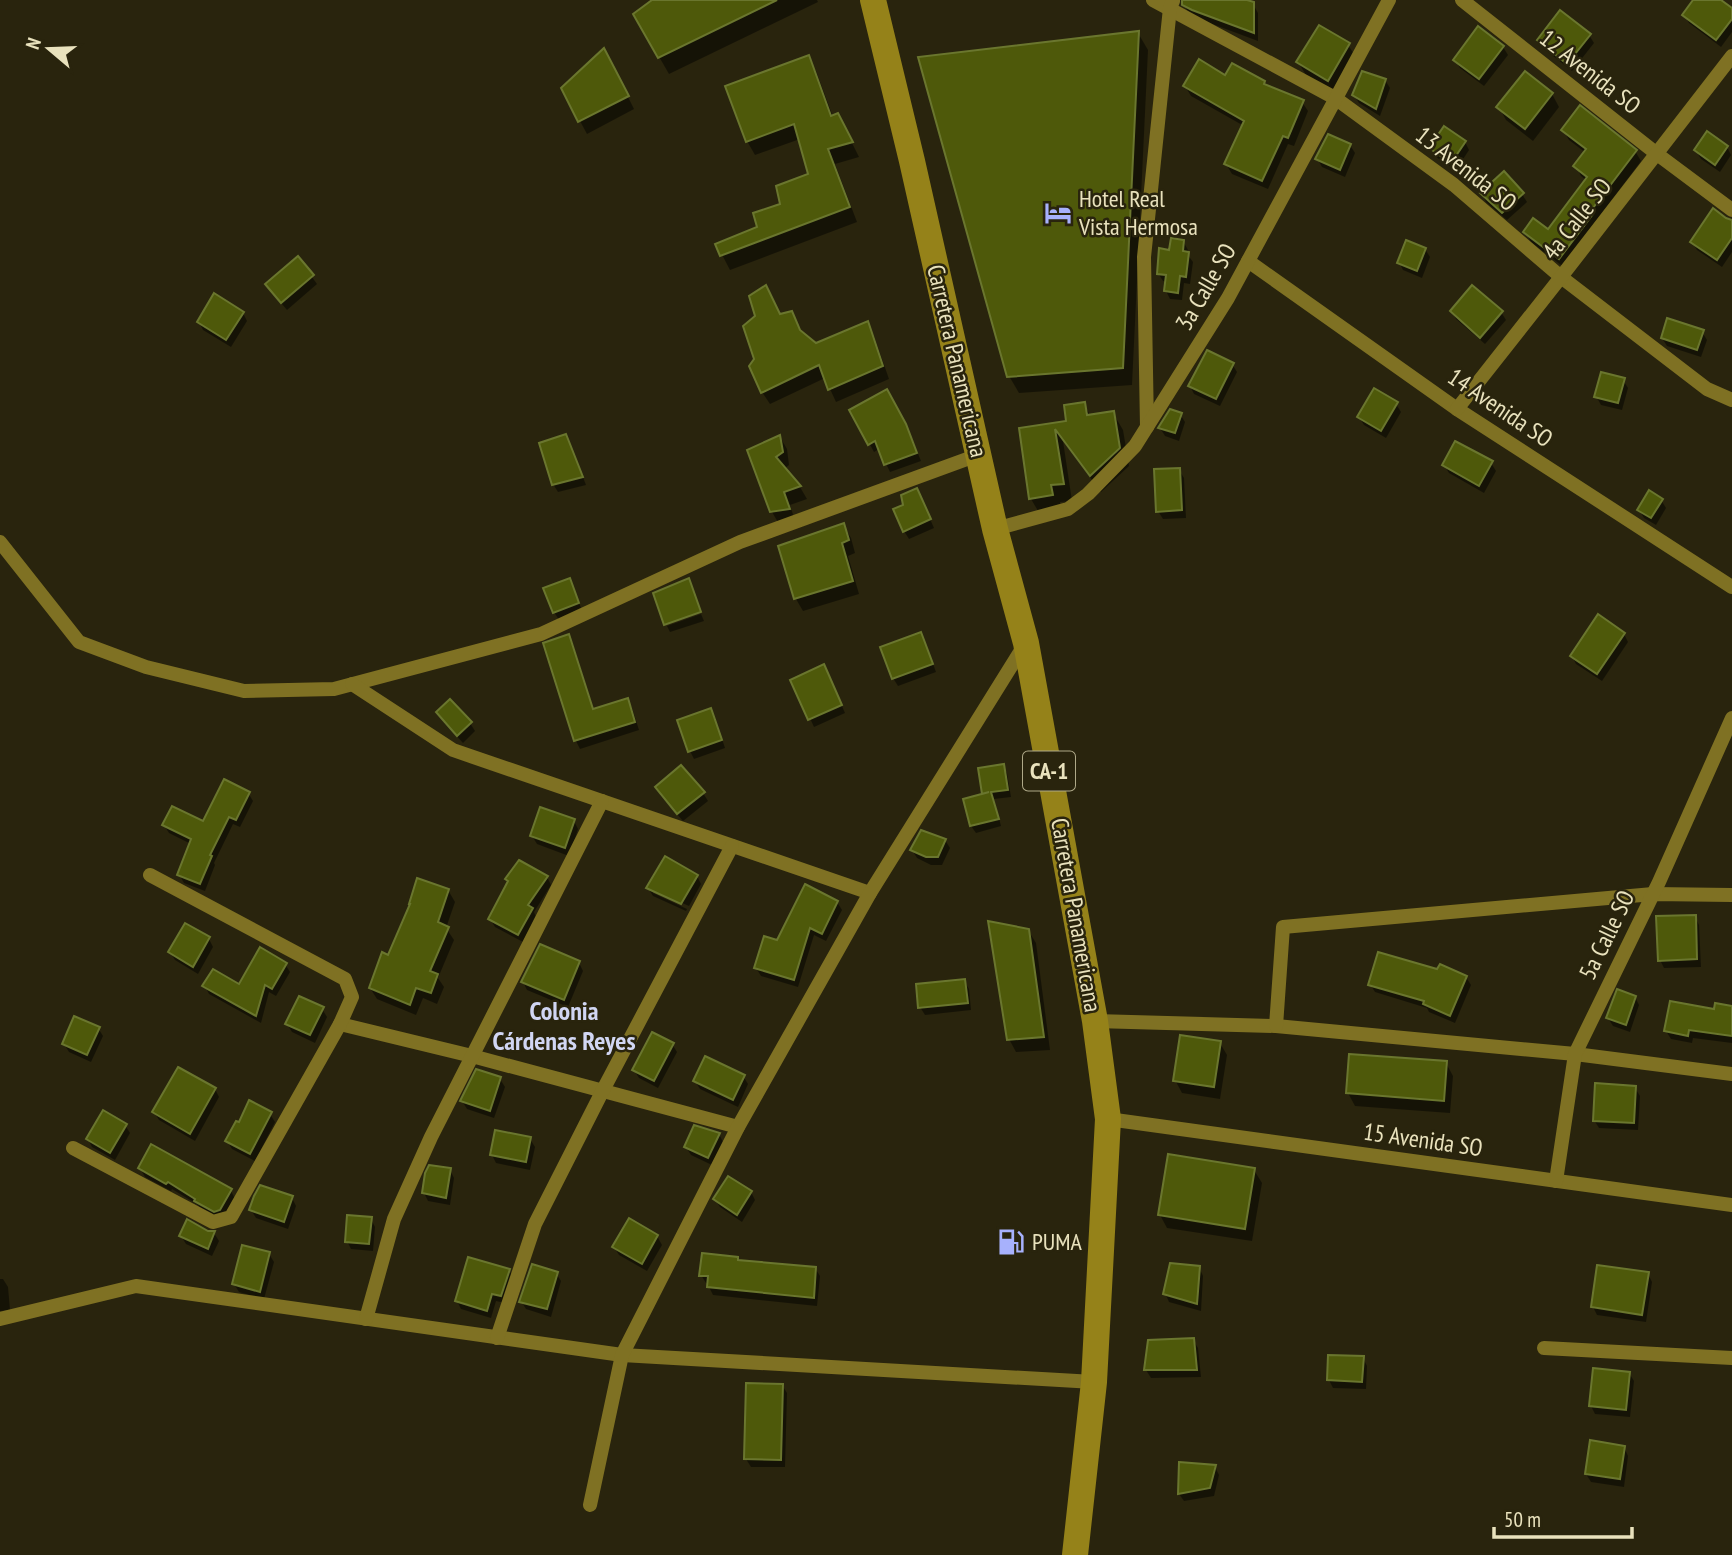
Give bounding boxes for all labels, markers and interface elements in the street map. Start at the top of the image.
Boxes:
north arrow [14,14,84,84]
street label: 12 Avenida SO [1533,22,1647,121]
text: N [20,35,46,52]
street label: 13 Avenida SO [1409,119,1523,218]
street label: 4a Calle SO [1535,172,1618,266]
place label: Hotel Real Vista Hermosa [1078,183,1198,242]
hotel icon: Hotel Real Vista Hermosa [1043,198,1073,228]
street label: 3a Calle SO [1168,238,1243,336]
street label: Carretera Panamericana [920,262,995,460]
street label: 14 Avenida SO [1442,361,1559,454]
road number: CA-1 [1023,751,1075,790]
street label: Carretera Panamericana [1044,815,1109,1014]
street label: 5a Calle SO [1572,885,1641,984]
district label: Colonia Cárdenas Reyes [492,994,636,1057]
street label: 15 Avenida SO [1361,1116,1485,1163]
place label: PUMA [1032,1226,1083,1257]
fuel station icon: PUMA [996,1227,1026,1257]
scale bar [1494,1496,1632,1540]
text: 50 m [1504,1506,1541,1533]

